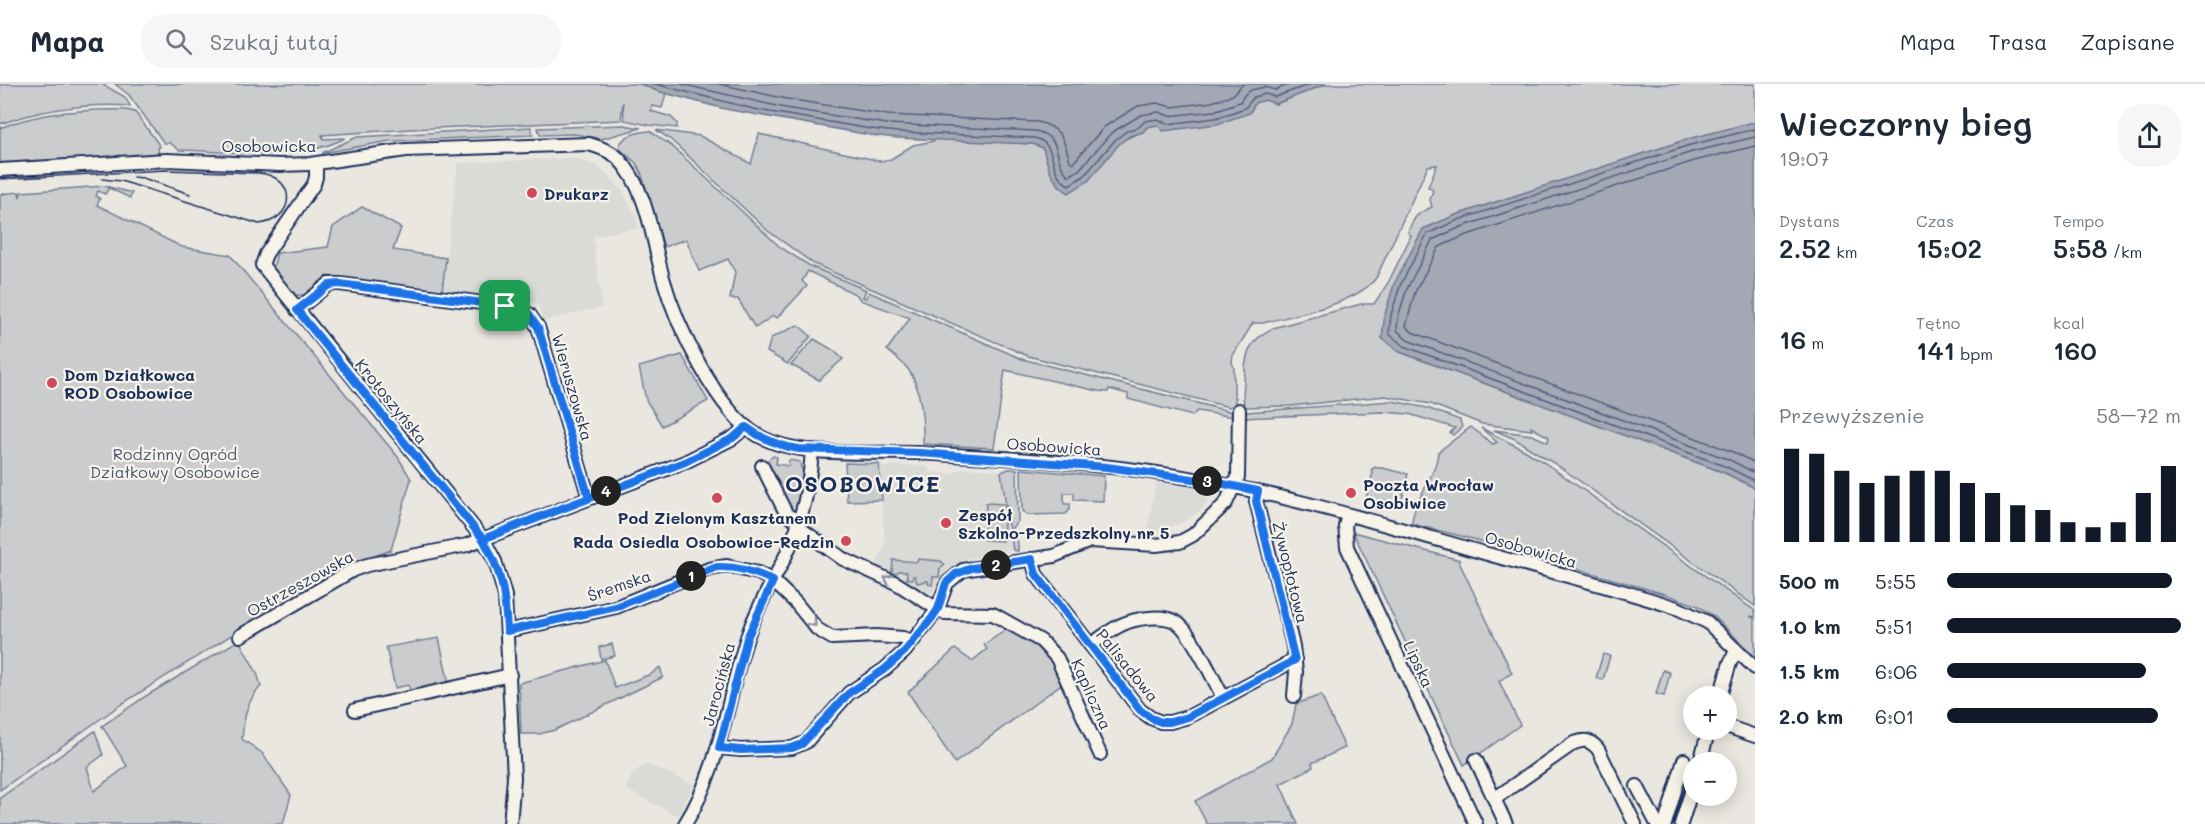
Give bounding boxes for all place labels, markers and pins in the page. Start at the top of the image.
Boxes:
place label: Drukarz [544,183,609,204]
marker: Drukarz [525,186,539,200]
pin [479,280,530,331]
place label: Dom Działkowca ROD Osobowice [64,364,195,403]
marker: Dom Działkowca ROD Osobowice [45,376,59,390]
pin: 3 [1192,466,1222,496]
place label: Poczta Wrocław Osobiwice [1363,474,1494,513]
pin: 4 [591,476,621,506]
marker: Poczta Wrocław Osobiwice [1344,486,1358,500]
marker: Pod Zielonym Kasztanem [710,491,724,505]
place label: Zespół Szkolno-Przedszkolny nr 5 [958,504,1169,543]
place label: Pod Zielonym Kasztanem [618,507,817,528]
marker: Zespół Szkolno-Przedszkolny nr 5 [939,516,953,530]
place label: Rada Osiedla Osobowice-Rędzin [573,531,834,552]
marker: Rada Osiedla Osobowice-Rędzin [839,534,853,548]
pin: 2 [981,550,1011,580]
pin: 1 [676,561,706,591]

